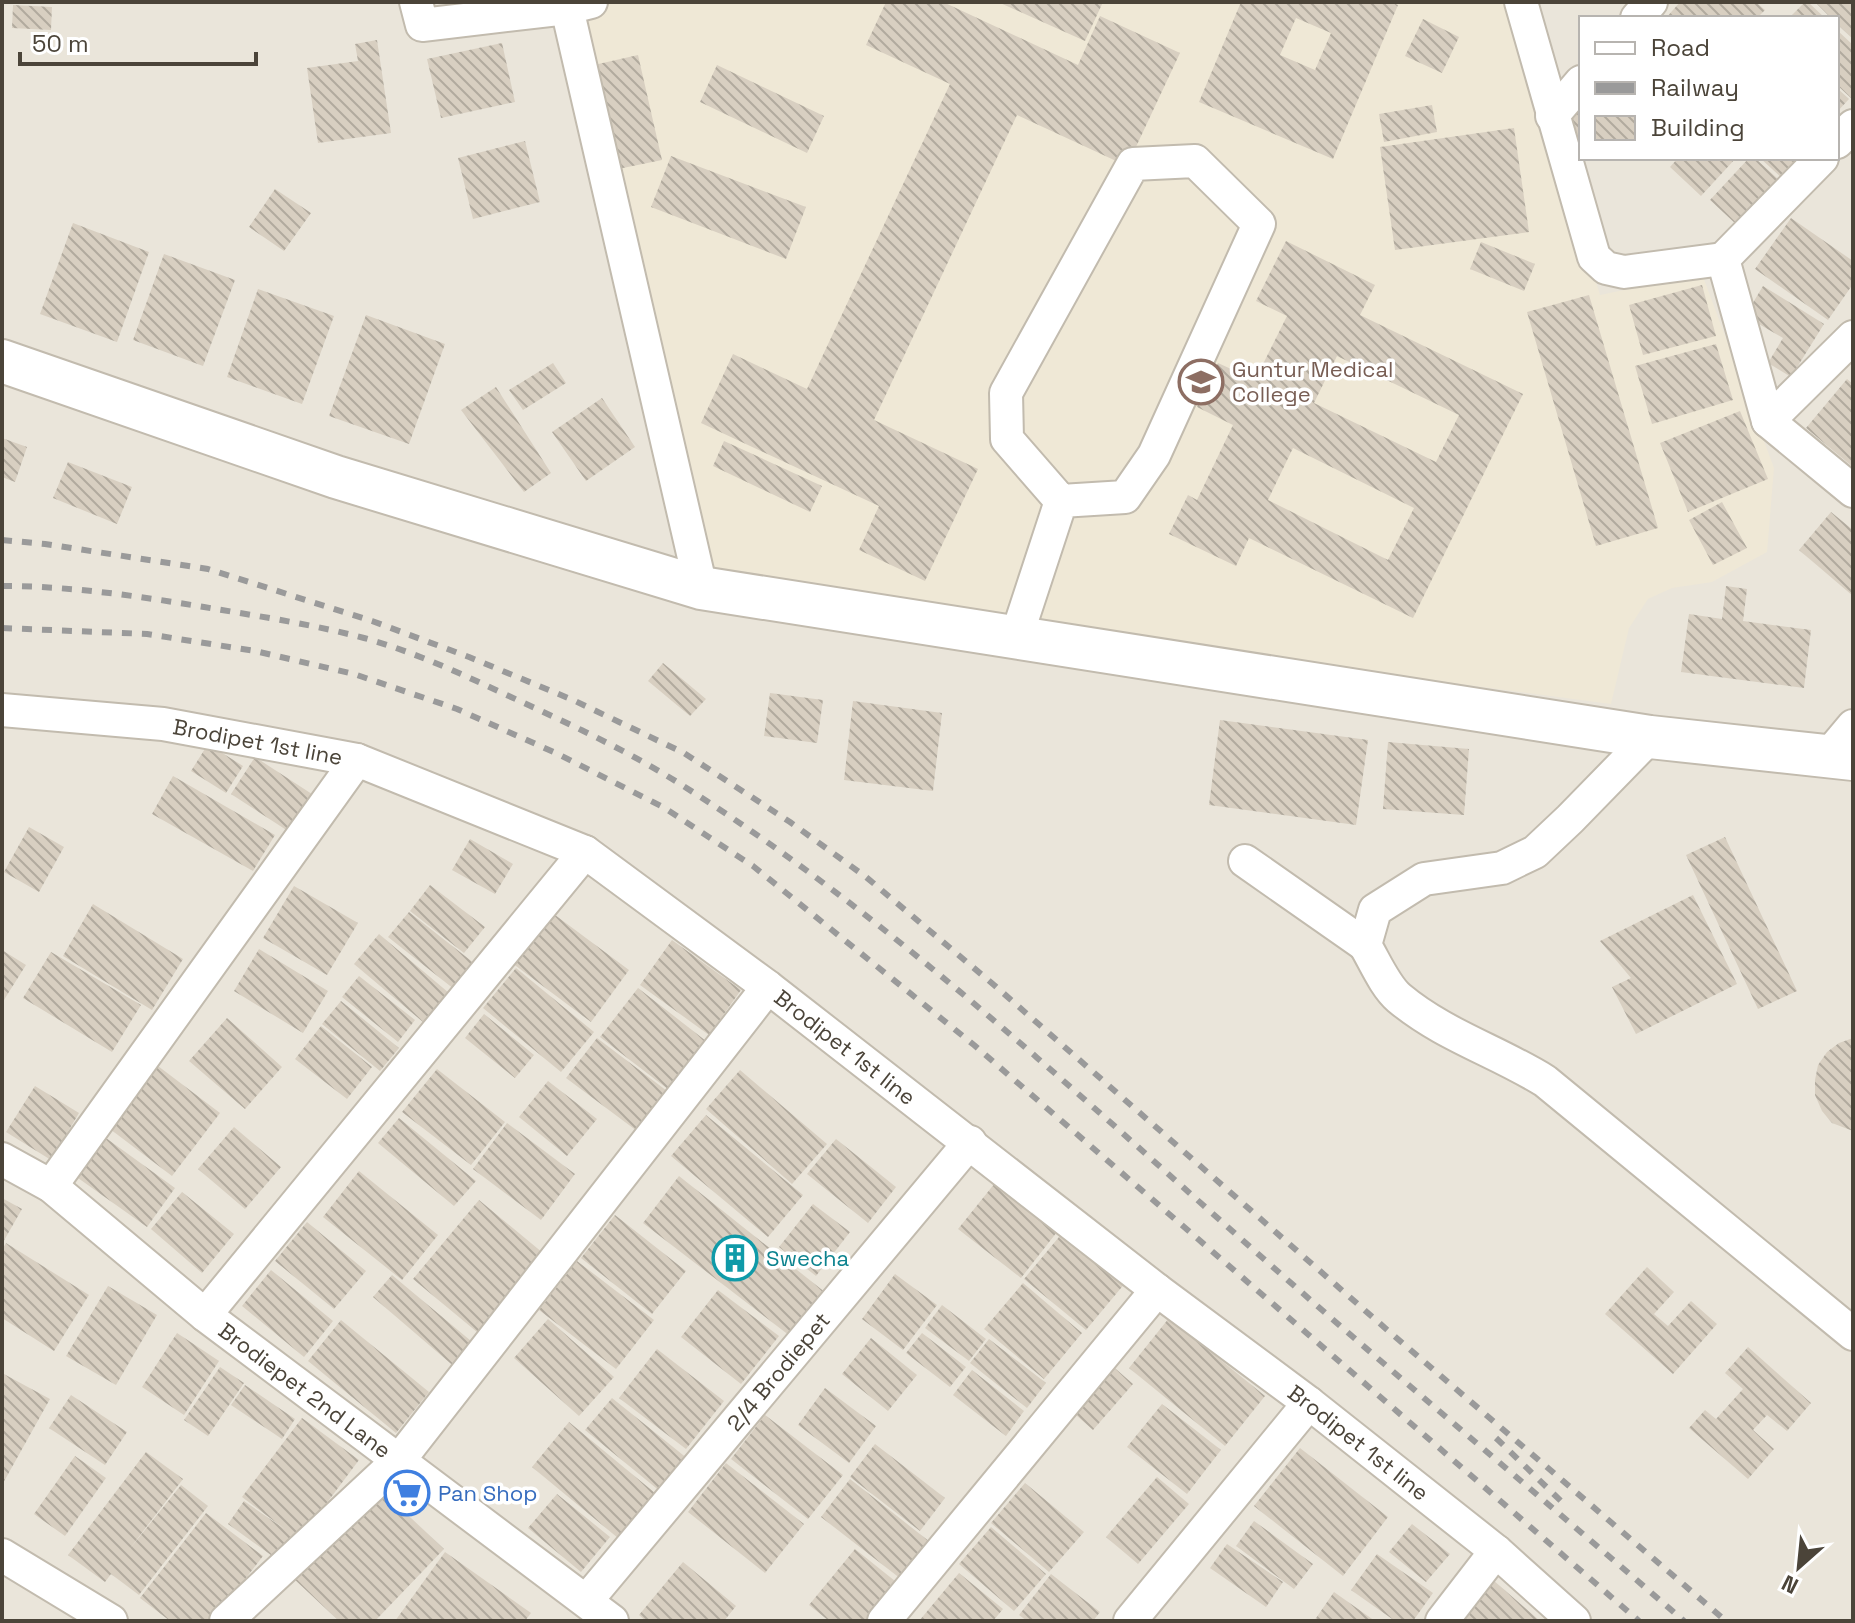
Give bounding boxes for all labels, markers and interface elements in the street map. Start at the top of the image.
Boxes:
scale bar [20,16,256,66]
legend [1579,16,1839,160]
text: 50 m [32,28,89,59]
text: Road [1651,32,1710,63]
text: Railway [1651,72,1739,103]
text: Building [1651,112,1745,143]
place label: Guntur Medical College [1232,355,1394,408]
school or university icon: Guntur Medical College [1177,358,1225,406]
street label: Brodipet 1st line [171,712,345,771]
street label: Brodipet 1st line [769,983,922,1111]
building icon: Swecha [711,1234,759,1282]
place label: Swecha [766,1244,850,1272]
street label: 2/4 Brodiepet [720,1306,836,1437]
street label: Brodiepet 2nd Lane [213,1316,397,1464]
street label: Brodipet 1st line [1283,1378,1435,1507]
supermarket icon: Pan Shop [383,1469,431,1517]
place label: Pan Shop [438,1479,537,1507]
north arrow [1759,1527,1839,1607]
text: N [1777,1569,1803,1601]

